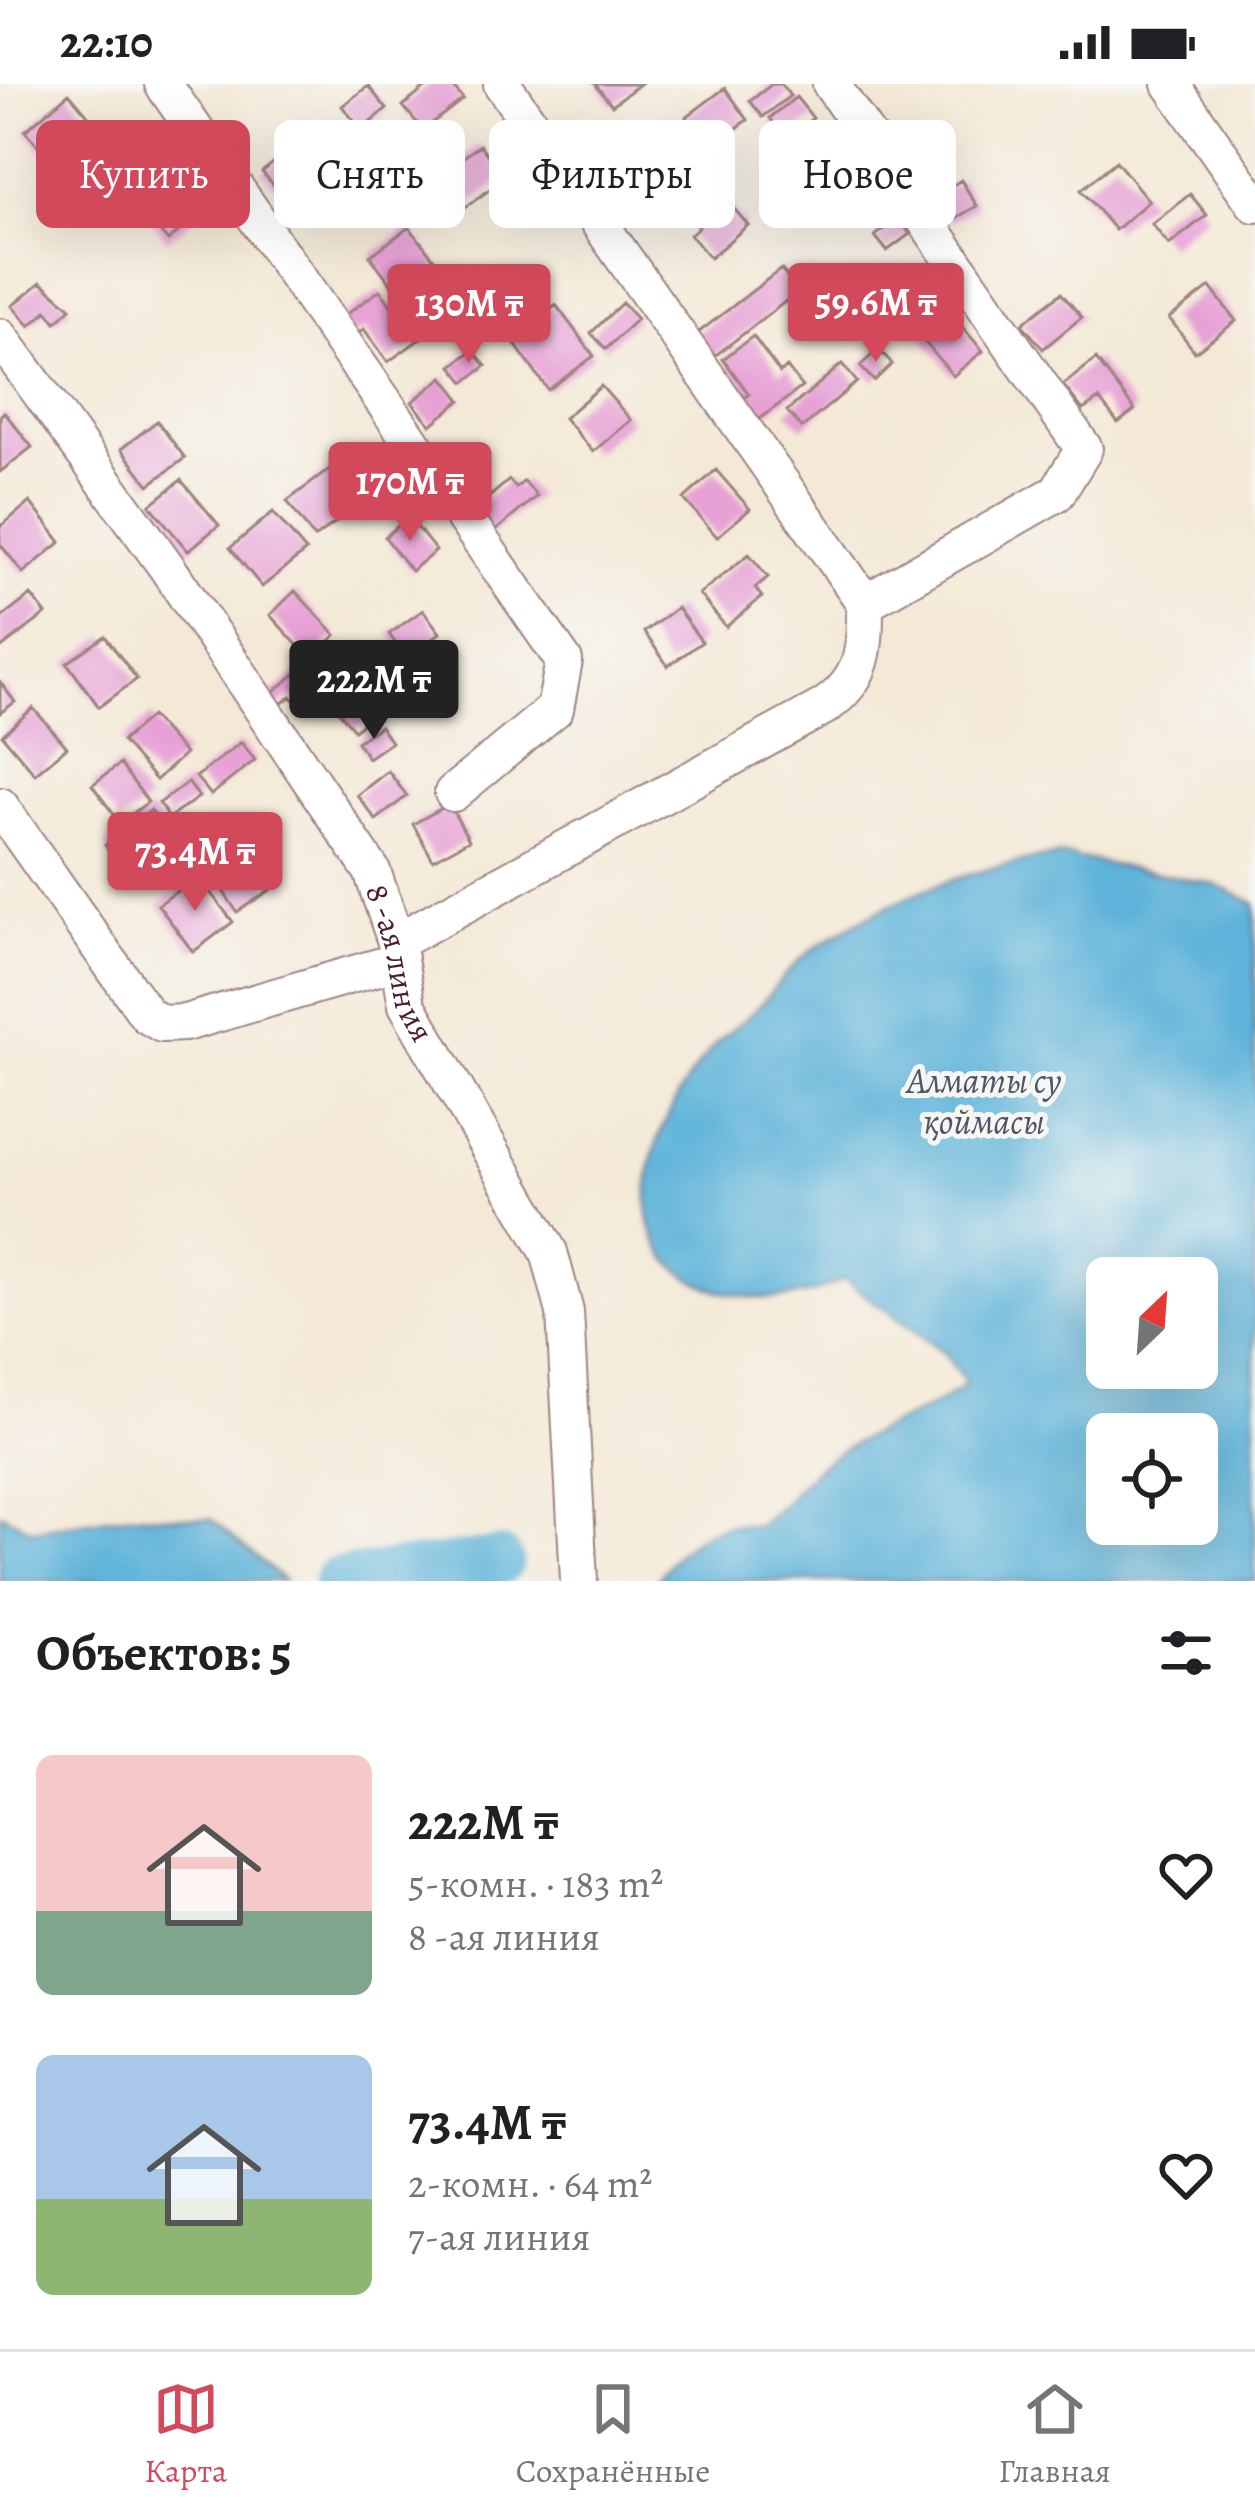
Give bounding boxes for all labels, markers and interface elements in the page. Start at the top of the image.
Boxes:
text: 22:10 [60,11,153,73]
chip: Купить [36,120,250,228]
chip: Снять [274,120,465,228]
chip: Фильтры [489,120,735,228]
chip: Новое [759,120,956,228]
pin: 59.6M ₸ [765,263,987,365]
pin: 130M ₸ [371,264,567,366]
text: 59.6M ₸ [815,275,937,328]
text: 130M ₸ [414,276,524,329]
pin: 170M ₸ [312,442,508,544]
text: 170M ₸ [356,454,464,507]
pin: 222M ₸ [276,640,472,742]
text: 222M ₸ [316,652,432,705]
pin: 73.4M ₸ [84,812,306,914]
text: 73.4M ₸ [134,824,256,877]
street label: 8 -ая линия [355,878,445,1050]
water label: Алматы су қоймасы [905,1056,1062,1146]
north arrow [1086,1257,1218,1389]
map controls [1086,1257,1218,1545]
button: locate [1086,1413,1218,1545]
text: Объектов: 5 [36,1618,292,1688]
icon: filters [1153,1620,1219,1686]
text: 222M ₸ [408,1787,559,1857]
icon: home [132,1803,276,1947]
icon: heart [1153,1842,1219,1908]
text: 5-комн. · 183 m² [408,1857,663,1910]
text: 8 -ая линия [408,1910,600,1963]
text: 73.4M ₸ [408,2087,566,2157]
icon: home [132,2103,276,2247]
icon: heart [1153,2142,1219,2208]
text: 2-комн. · 64 m² [408,2157,652,2210]
text: 7-ая линия [408,2210,590,2263]
tab: Карта [144,2376,227,2493]
tab: Сохранённые [516,2376,710,2493]
tab: Главная [999,2376,1111,2493]

